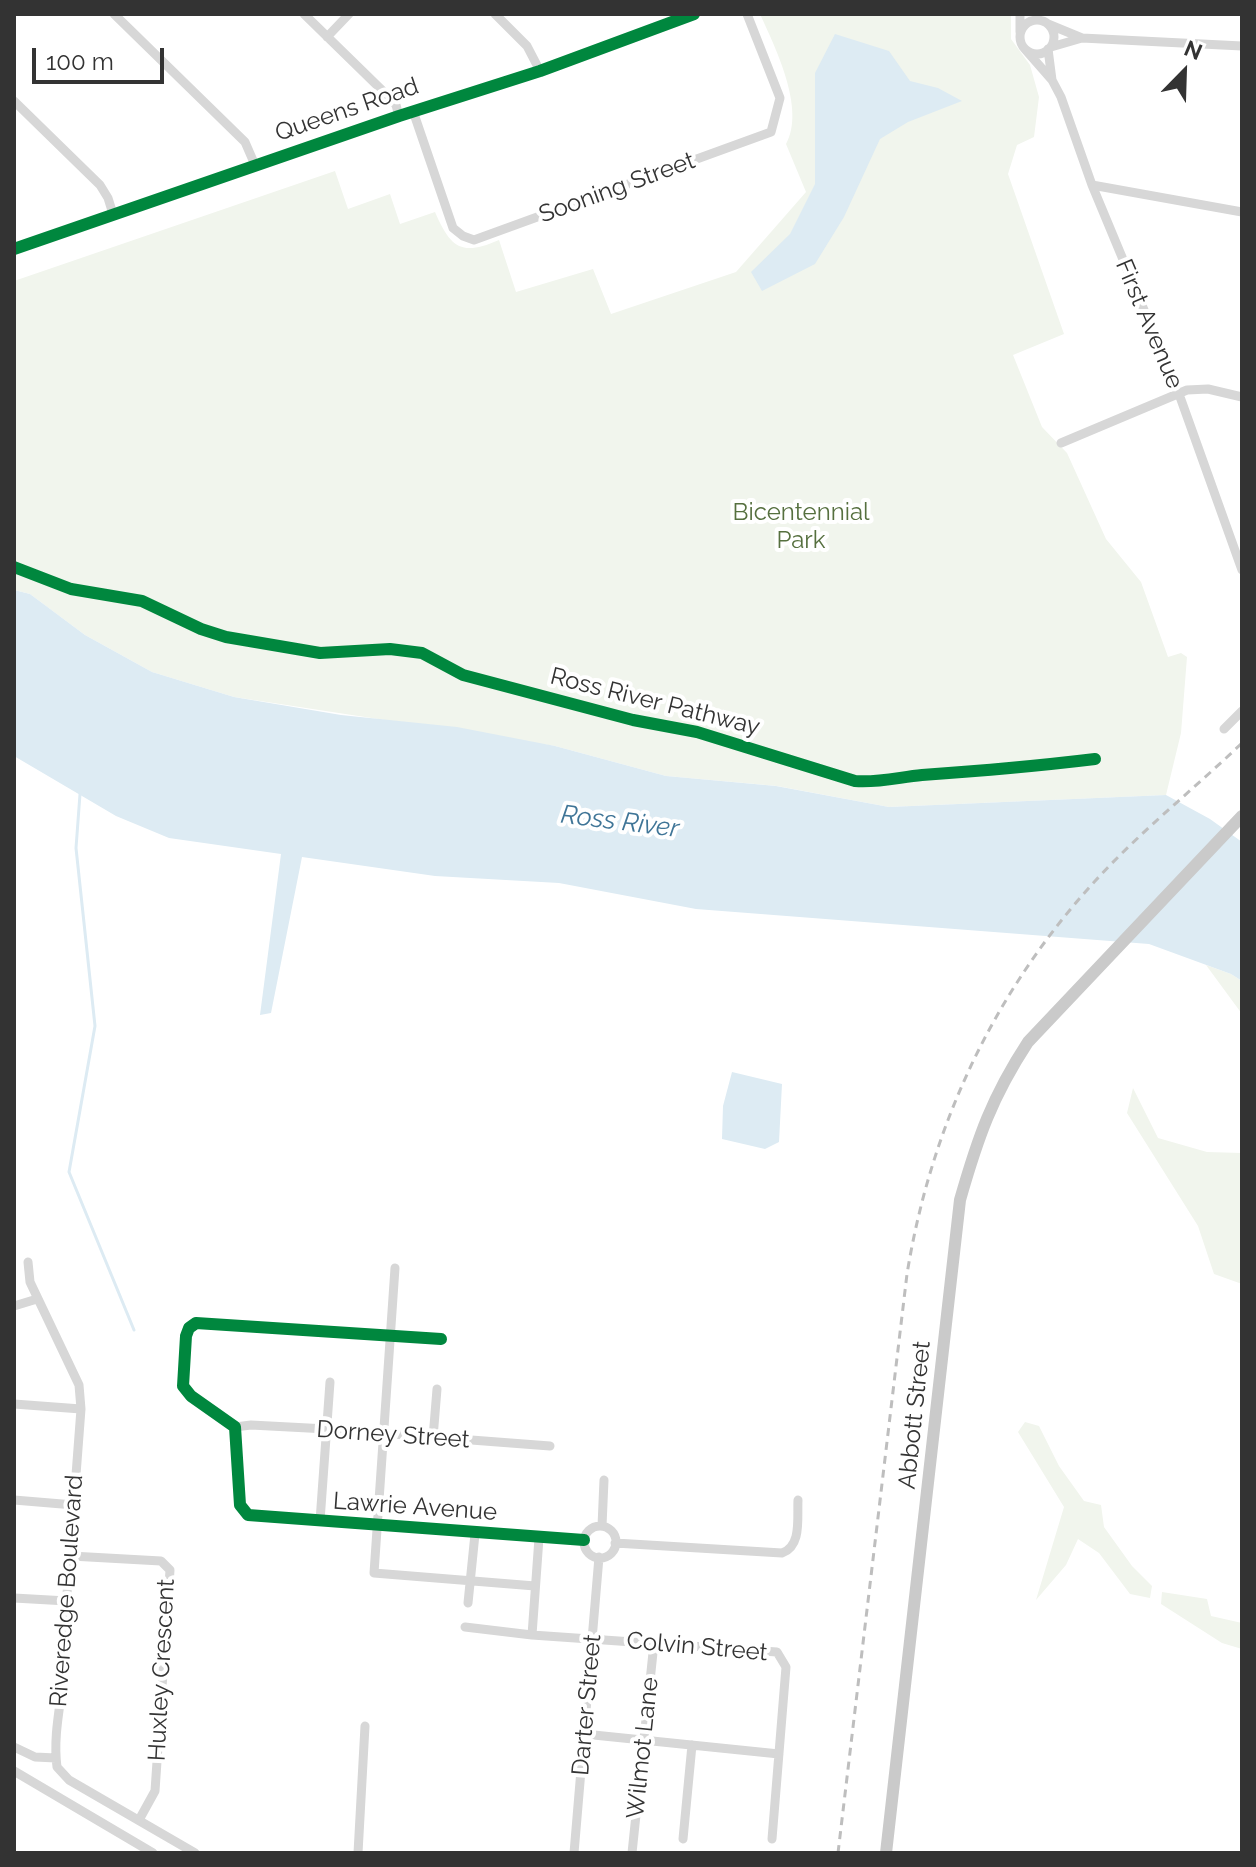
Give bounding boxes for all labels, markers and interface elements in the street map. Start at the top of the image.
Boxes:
scale bar [36,32,168,82]
north arrow [1144,32,1224,112]
text: N [1181,35,1206,65]
text: 100 m [46,47,114,76]
street label: Queens Road [272,72,422,148]
street label: Sooning Street [535,146,699,230]
street label: First Avenue [1109,255,1189,393]
park label: Bicentennial Park [733,499,869,555]
street label: Ross River Pathway [547,662,763,742]
water label: Ross River [559,799,681,845]
street label: Abbott Street [893,1340,937,1490]
street label: Dorney Street [316,1415,470,1455]
street label: Riveredge Boulevard [45,1474,89,1708]
street label: Lawrie Avenue [332,1487,498,1527]
street label: Huxley Crescent [143,1578,181,1762]
street label: Colvin Street [625,1626,769,1668]
street label: Darter Street [566,1633,608,1777]
street label: Wilmot Lane [621,1676,665,1820]

